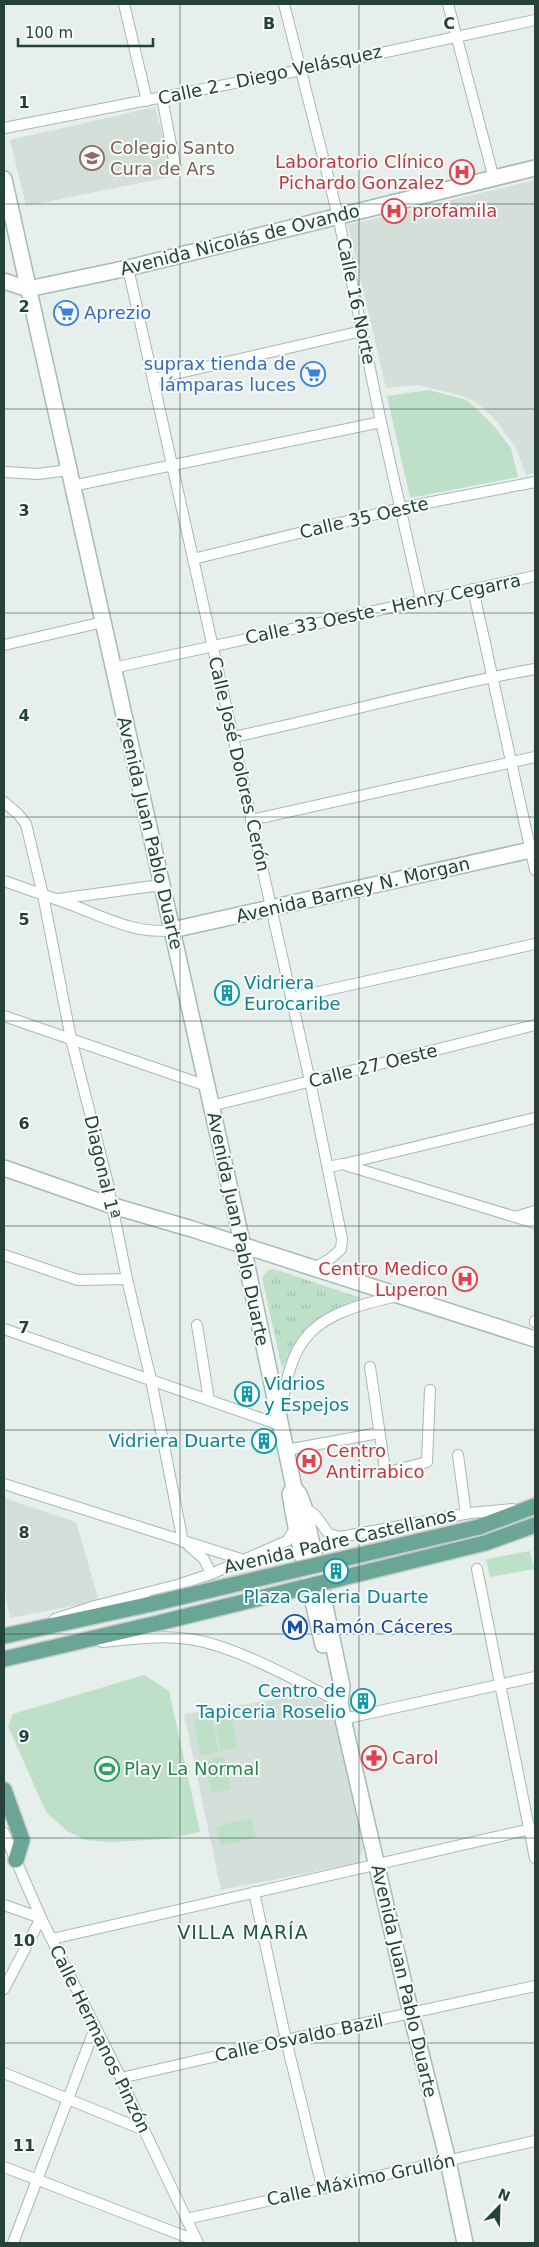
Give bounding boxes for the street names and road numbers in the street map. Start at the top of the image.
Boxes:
street label: Calle 2 - Diego Velásquez [156,40,384,109]
street label: Avenida Nicolás de Ovando [118,200,362,279]
street label: Calle 16 Norte [333,236,380,366]
street label: Calle 35 Oeste [297,492,430,543]
street label: Calle 33 Oeste - Henry Cegarra [243,569,523,648]
street label: Calle José Dolores Cerón [205,654,274,873]
street label: Avenida Juan Pablo Duarte [113,714,188,951]
street label: Avenida Barney N. Morgan [234,852,472,927]
street label: Calle 27 Oeste [306,1039,439,1092]
street label: Avenida Juan Pablo Duarte [203,1110,274,1348]
street label: Diagonal 1ª [80,1113,125,1221]
street label: Avenida Padre Castellanos [222,1504,458,1577]
street label: Avenida Juan Pablo Duarte [367,1862,442,2099]
street label: Calle Hermanos Pinzón [46,1941,155,2136]
street label: Calle Osvaldo Bazil [213,2009,385,2066]
street label: Calle Máximo Grullón [265,2149,457,2210]

